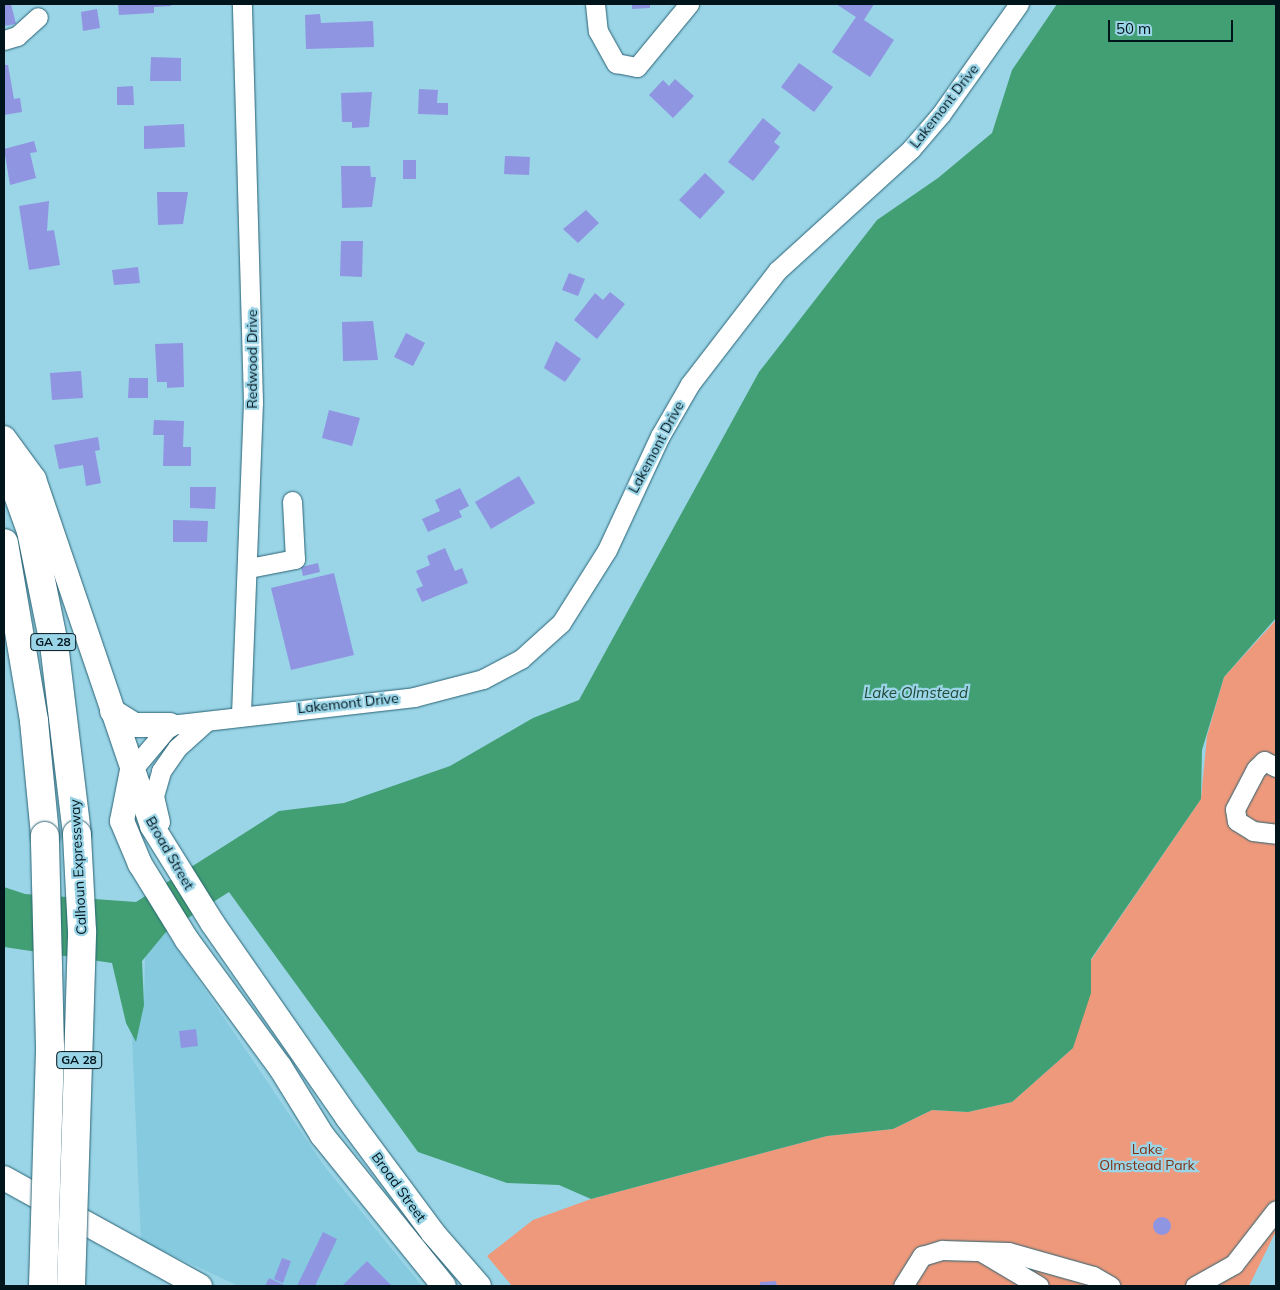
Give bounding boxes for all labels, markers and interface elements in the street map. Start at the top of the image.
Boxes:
scale bar [1110,10,1235,42]
text: 50 m [1116,19,1151,38]
street label: Lakemont Drive [906,61,982,151]
street label: Redwood Drive [244,309,260,409]
street label: Lakemont Drive [625,398,687,496]
road number: GA 28 [29,632,77,652]
water label: Lake Olmstead [864,684,968,702]
street label: Lakemont Drive [297,689,399,717]
street label: Calhoun Expressway [66,799,90,935]
street label: Broad Street [142,813,198,893]
road number: GA 28 [55,1050,103,1070]
park label: Lake Olmstead Park [1099,1141,1195,1174]
street label: Broad Street [368,1149,430,1225]

